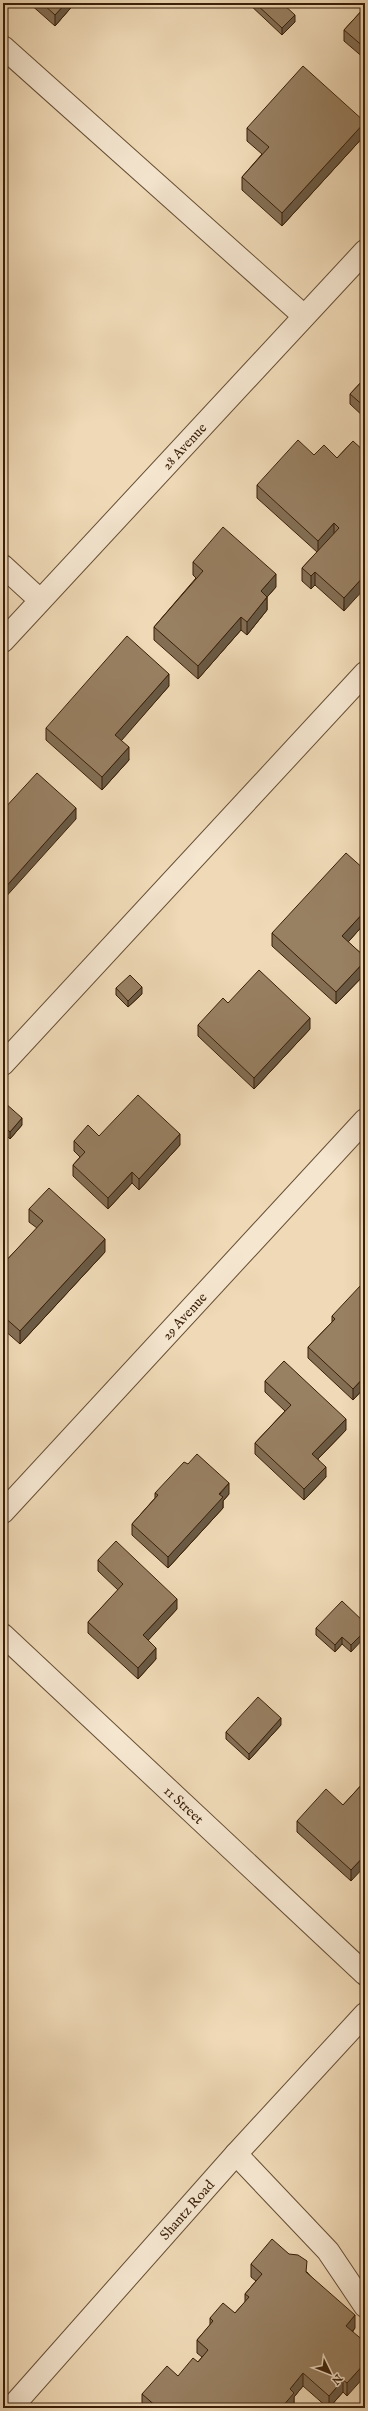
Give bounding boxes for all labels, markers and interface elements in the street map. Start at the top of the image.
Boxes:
street label: 28 Avenue [158,419,211,474]
street label: 29 Avenue [158,1288,212,1344]
street label: 11 Street [160,1782,207,1828]
street label: Shantz Road [156,2176,219,2244]
north arrow [310,2353,350,2393]
text: N [328,2370,346,2388]

